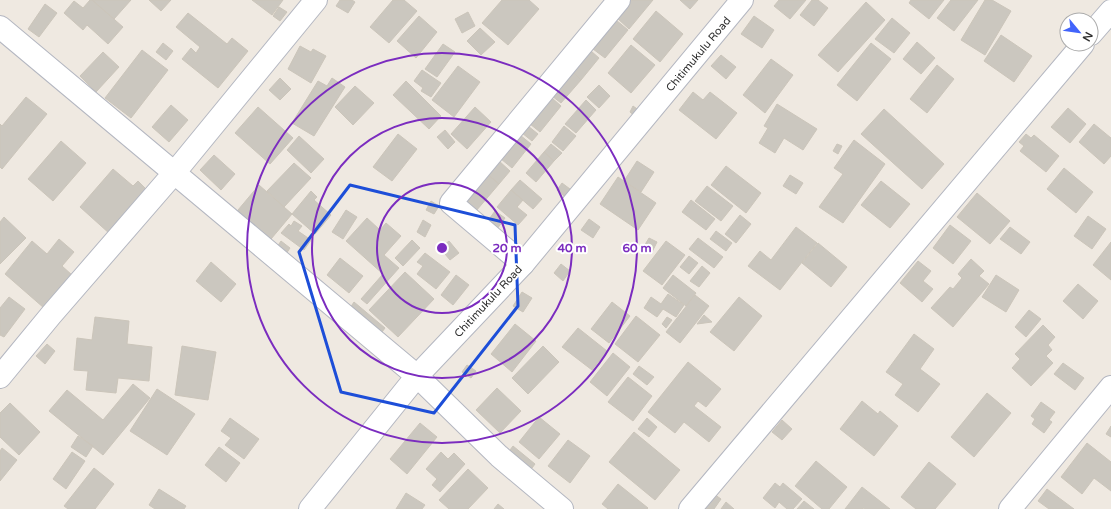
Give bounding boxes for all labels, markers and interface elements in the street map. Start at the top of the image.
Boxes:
north arrow [1059,12,1099,52]
street label: Chitimukulu Road [663,14,733,94]
text: N [1079,30,1095,44]
centre of rings [435,241,449,255]
text: 20 m [492,241,522,255]
text: 40 m [557,241,587,255]
text: 60 m [622,241,652,255]
street label: Chitimukulu Road [452,263,525,340]

